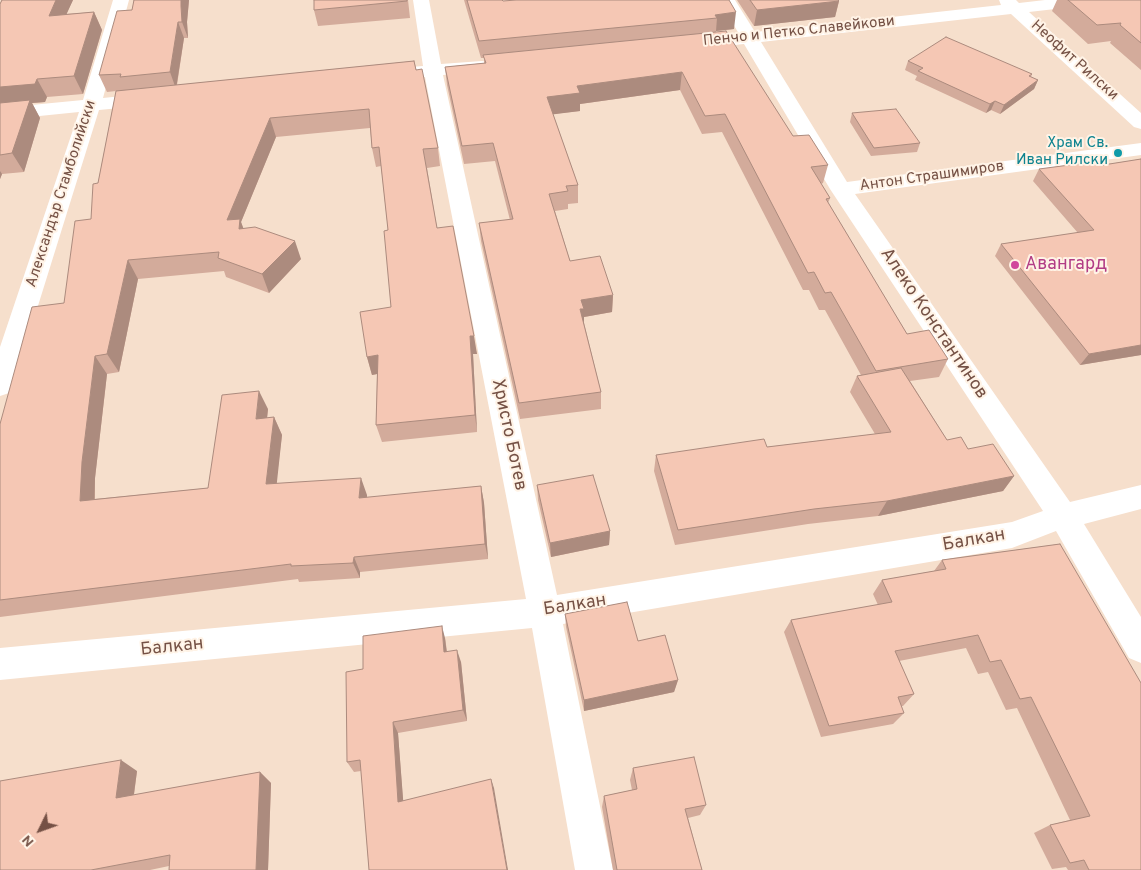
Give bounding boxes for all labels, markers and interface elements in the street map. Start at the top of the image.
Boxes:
street label: Пенчо и Петко Славейкови [702,13,896,51]
street label: Неофит Рилски [1027,17,1121,105]
street label: Александър Стамболийски [23,98,101,290]
place label: Храм Св. Иван Рилски [1016,135,1108,170]
marker: Храм Св. Иван Рилски [1112,147,1124,159]
street label: Антон Страшимиров [859,158,1005,196]
street label: Алеко Константинов [874,244,992,404]
place label: Авангард [1025,254,1107,276]
marker: Авангард [1009,259,1021,271]
street label: Христо Ботев [486,377,530,493]
street label: Балкан [941,525,1007,557]
street label: Балкан [542,590,608,622]
street label: Балкан [139,634,205,662]
north arrow [15,805,65,855]
text: N [19,831,38,850]

